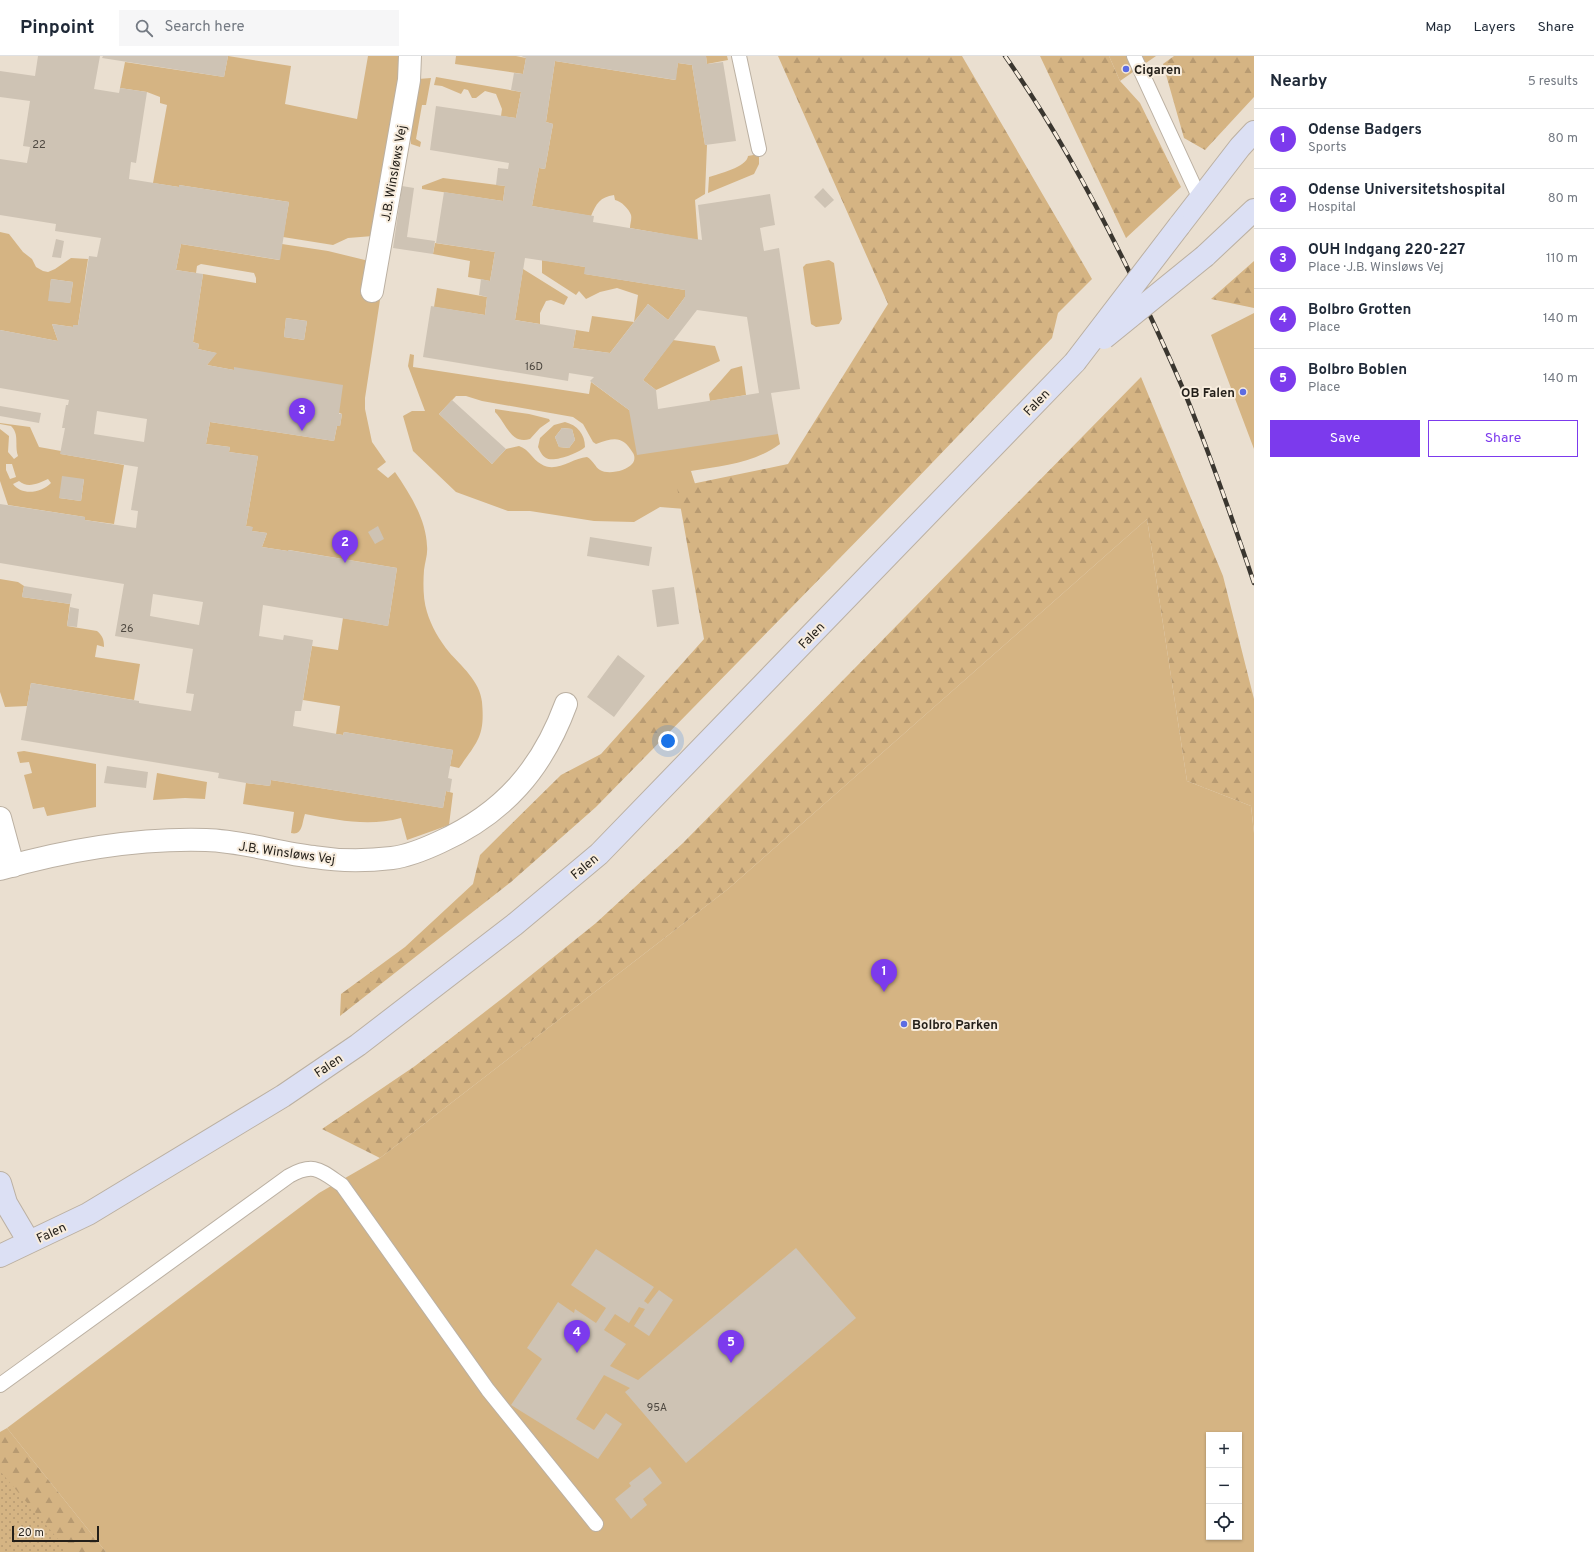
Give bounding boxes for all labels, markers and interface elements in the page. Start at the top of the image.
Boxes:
search box [119,10,399,46]
text: Pinpoint [20,16,95,40]
icon: search [133,17,155,39]
text: Search here [165,18,245,37]
text: Map [1425,19,1451,36]
text: Layers [1473,19,1515,36]
text: Share [1537,19,1574,36]
place label: Cigaren [1134,63,1181,79]
marker: Cigaren [1121,64,1131,74]
text: Nearby [1270,71,1327,93]
text: 5 results [1528,74,1578,90]
text: Odense Badgers [1308,121,1422,140]
street label: J.B. Winsløws Vej [379,124,411,223]
text: 1 [1280,131,1286,147]
text: 80 m [1548,131,1578,147]
house number: 22 [32,138,46,152]
text: Sports [1308,140,1347,156]
text: Odense Universitetshospital [1308,181,1505,200]
text: 2 [1279,191,1287,207]
text: 80 m [1548,191,1578,207]
text: Hospital [1308,200,1356,216]
text: OUH Indgang 220-227 [1308,241,1465,260]
text: 3 [1279,251,1287,267]
text: 110 m [1546,251,1578,267]
text: Place · J.B. Winsløws Vej [1308,260,1444,276]
text: Bolbro Grotten [1308,301,1411,320]
text: 4 [1279,311,1287,327]
text: 140 m [1543,311,1578,327]
text: Place [1308,320,1340,336]
house number: 16D [525,360,543,374]
text: Bolbro Boblen [1308,361,1407,380]
text: 5 [1279,371,1287,387]
text: 140 m [1543,371,1578,387]
text: Place [1308,380,1340,396]
place label: OB Falen [1181,386,1235,402]
street label: Falen [1021,387,1054,420]
marker: OB Falen [1238,387,1248,397]
pin: 3 [289,398,315,431]
button: Save [1270,420,1420,457]
button: Share [1428,420,1578,457]
pin: 2 [332,530,358,563]
street label: Falen [796,620,829,653]
house number: 26 [120,622,134,636]
your location [658,731,678,751]
street label: J.B. Winsløws Vej [237,839,336,869]
street label: Falen [568,851,602,884]
pin: 1 [871,959,897,992]
place label: Bolbro Parken [912,1018,998,1034]
marker: Bolbro Parken [899,1019,909,1029]
street label: Falen [312,1051,346,1082]
street label: Falen [34,1220,69,1248]
pin: 4 [564,1320,590,1353]
pin: 5 [718,1330,744,1363]
house number: 95A [647,1401,667,1415]
map controls [1206,1432,1242,1540]
button: + [1206,1432,1242,1468]
button: − [1206,1468,1242,1504]
button: locate [1206,1504,1242,1540]
scale bar [12,1524,99,1543]
text: 20 m [18,1526,44,1540]

